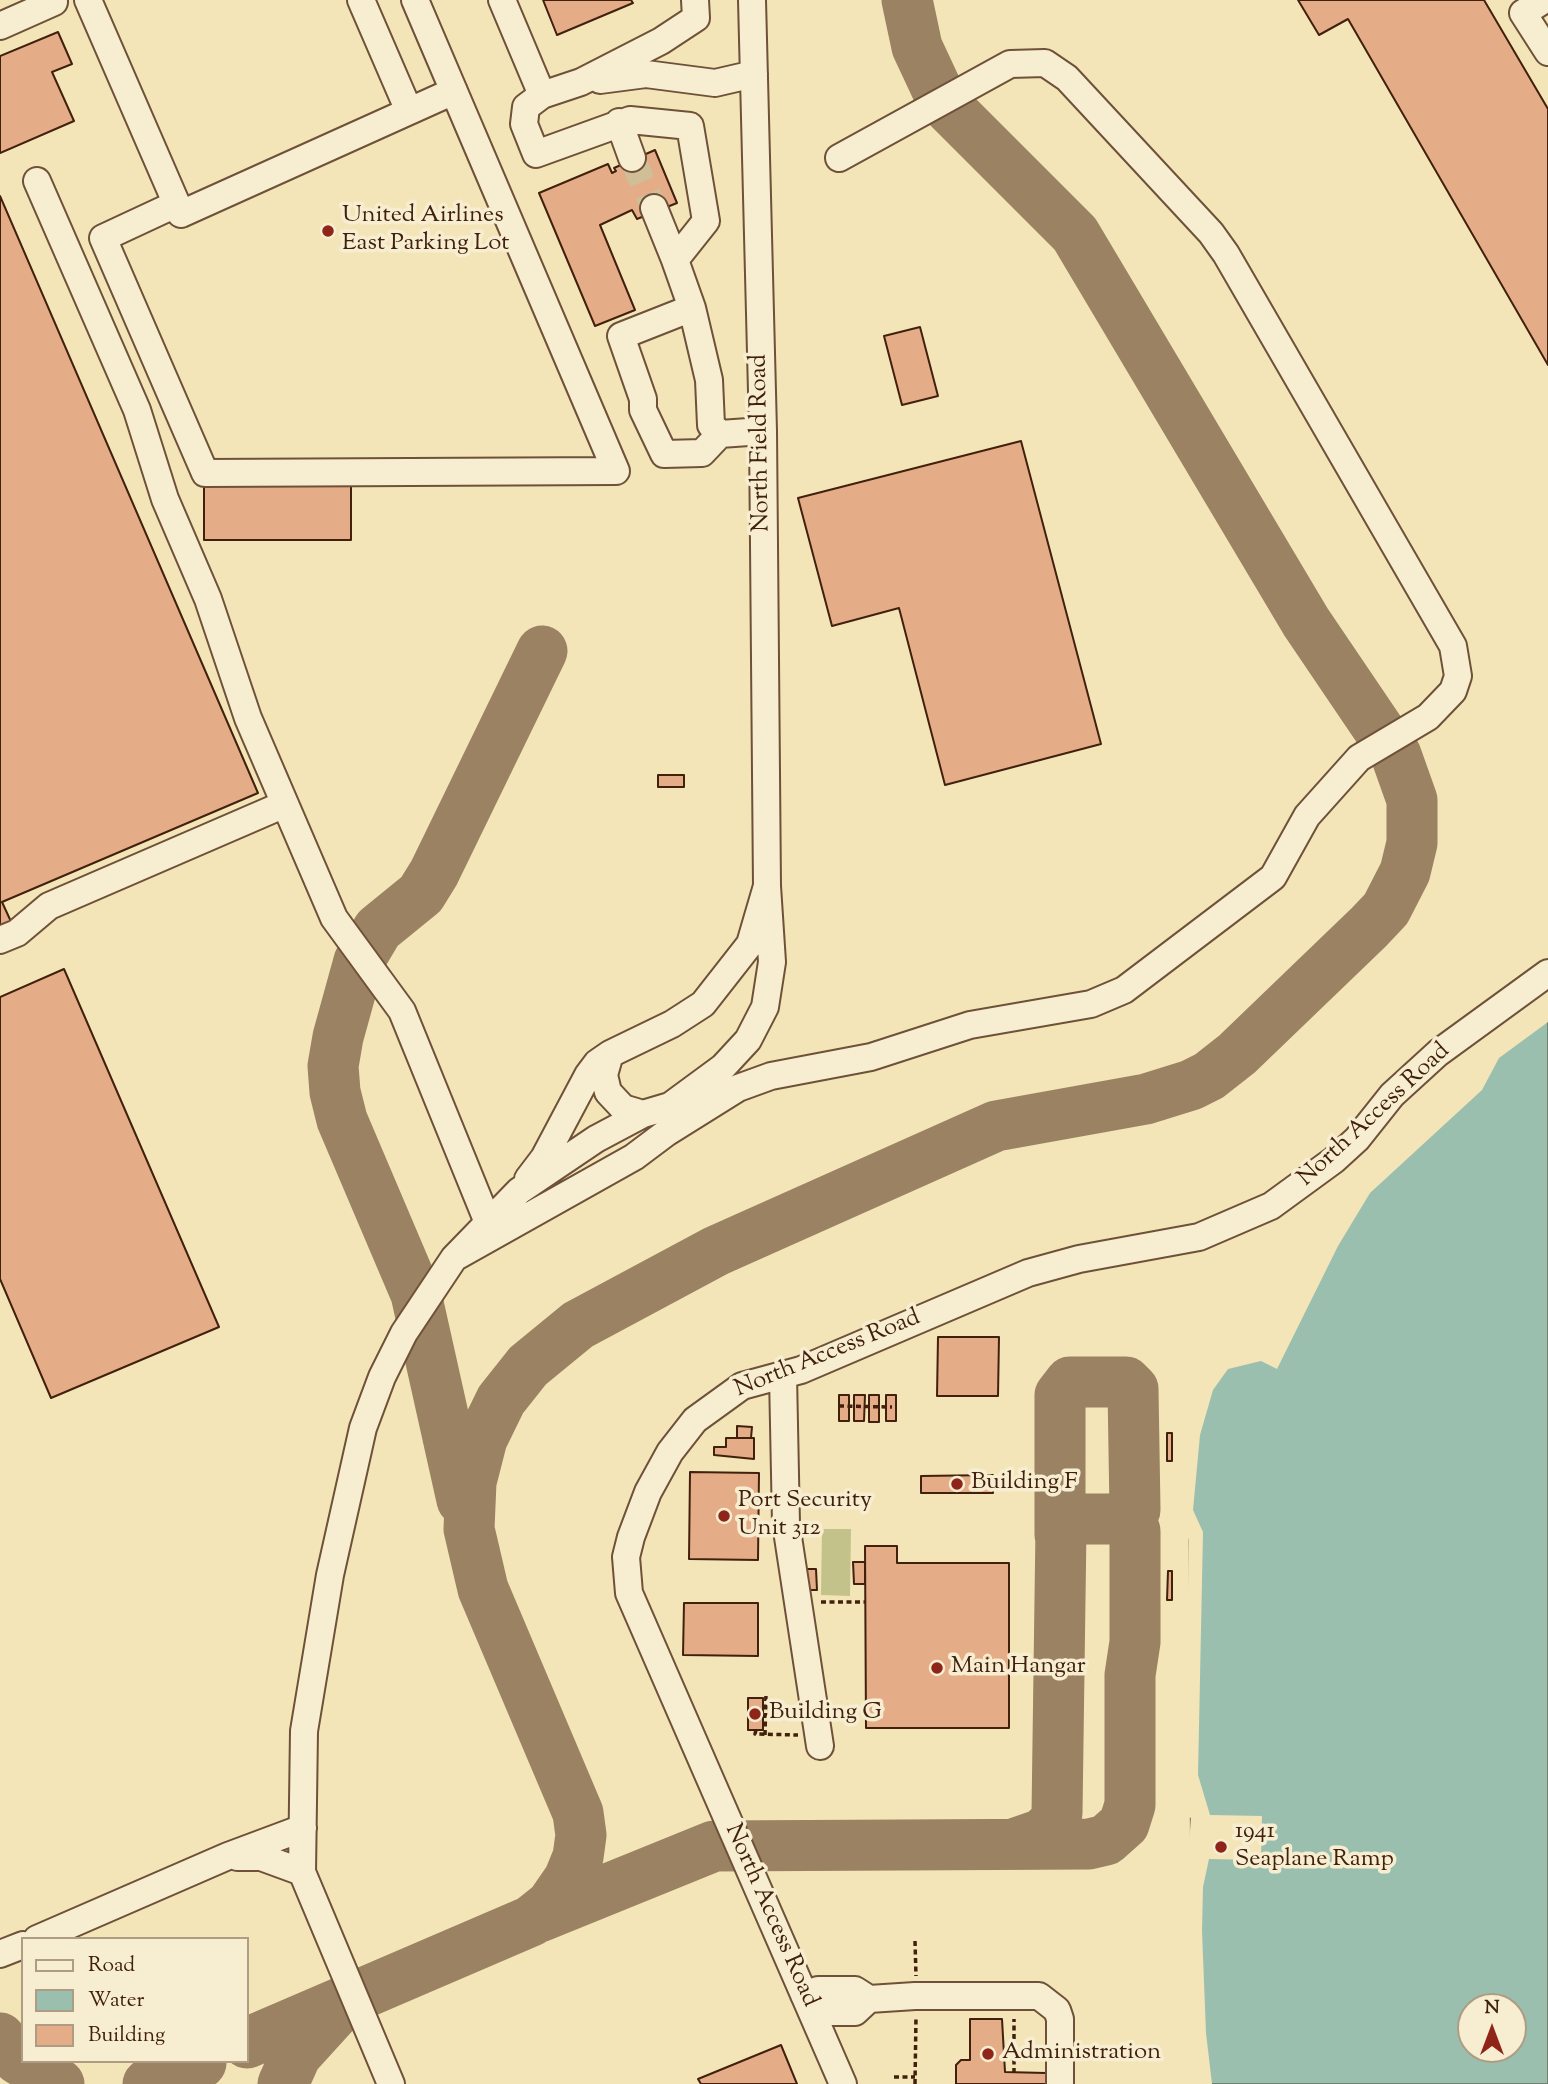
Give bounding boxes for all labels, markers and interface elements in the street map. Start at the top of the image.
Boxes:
place label: United Airlines East Parking Lot [342,203,509,259]
marker: United Airlines East Parking Lot [320,223,336,239]
street label: North Field Road [746,354,778,532]
street label: North Access Road [1293,1038,1457,1194]
street label: North Access Road [731,1305,925,1405]
place label: Building F [971,1470,1078,1498]
marker: Building F [949,1476,965,1492]
place label: Port Security Unit 312 [738,1488,872,1544]
marker: Port Security Unit 312 [716,1508,732,1524]
place label: Main Hangar [951,1654,1086,1682]
marker: Main Hangar [929,1660,945,1676]
place label: Building G [769,1700,882,1728]
marker: Building G [747,1706,763,1722]
place label: 1941 Seaplane Ramp [1235,1819,1394,1875]
street label: North Access Road [717,1820,823,2012]
marker: 1941 Seaplane Ramp [1213,1839,1229,1855]
legend [21,1937,248,2063]
text: Road [88,1951,135,1981]
text: Water [88,1986,144,2016]
north arrow [1457,1993,1527,2063]
text: N [1484,1995,1500,2022]
text: Building [88,2021,165,2051]
place label: Administration [1002,2040,1161,2068]
marker: Administration [980,2046,996,2062]

